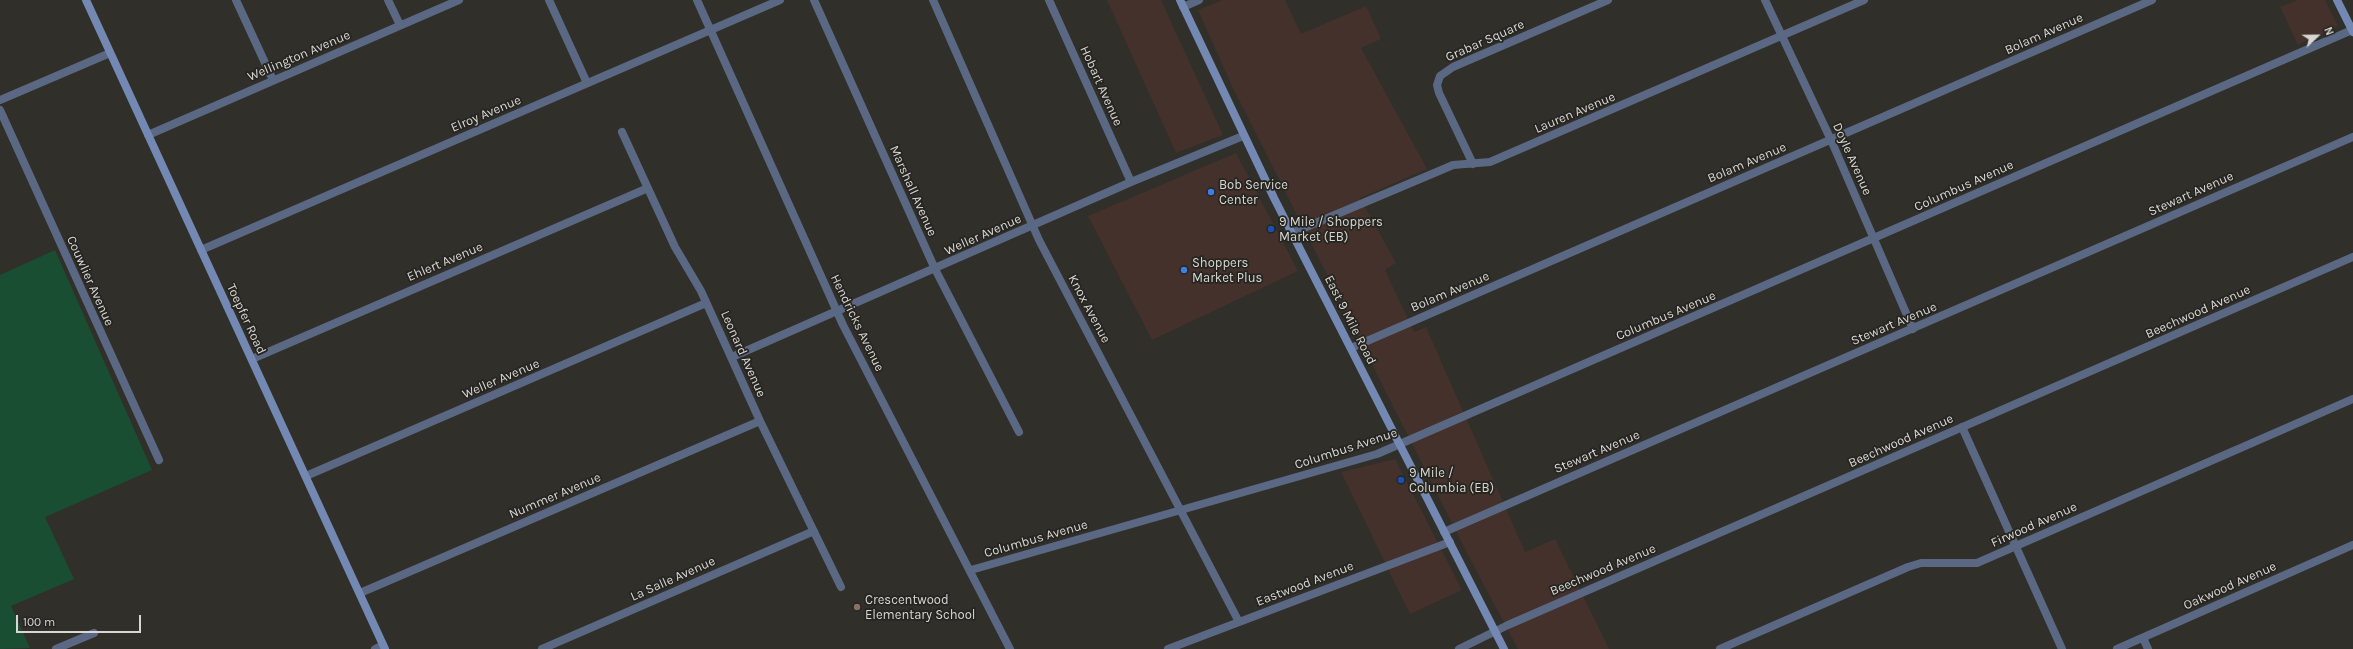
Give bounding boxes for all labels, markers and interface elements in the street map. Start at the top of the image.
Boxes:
street label: Bolam Avenue [2002,10,2086,58]
north arrow [2297,16,2337,56]
street label: Grabar Square [1443,17,1527,65]
text: N [2321,25,2336,37]
street label: Wellington Avenue [245,27,353,85]
street label: Hobart Avenue [1076,43,1126,129]
street label: Lauren Avenue [1532,89,1618,137]
street label: Elroy Avenue [449,92,523,136]
street label: Doyle Avenue [1829,120,1875,198]
street label: Bolam Avenue [1705,139,1789,187]
street label: Marshall Avenue [886,143,940,239]
street label: Columbus Avenue [1912,157,2016,215]
street label: Stewart Avenue [2146,168,2236,220]
place label: Bob Service Center [1219,177,1288,208]
marker: Bob Service Center [1206,187,1216,197]
street label: Weller Avenue [942,211,1024,259]
place label: 9 Mile / Shoppers Market (EB) [1279,214,1383,245]
marker: 9 Mile / Shoppers Market (EB) [1266,224,1276,234]
street label: Couwlier Avenue [63,233,117,329]
street label: Ehlert Avenue [405,239,485,285]
place label: Shoppers Market Plus [1192,255,1262,286]
marker: Shoppers Market Plus [1179,265,1189,275]
street label: Bolam Avenue [1408,268,1492,316]
street label: Hendricks Avenue [827,272,887,374]
street label: Knox Avenue [1064,272,1114,346]
street label: East 9 Mile Road [1321,273,1379,367]
street label: Toepfer Road [223,281,269,357]
street label: Beechwood Avenue [2143,282,2253,342]
street label: Columbus Avenue [1614,288,1718,344]
street label: Stewart Avenue [1849,299,1939,349]
street label: Leonard Avenue [717,308,769,400]
street label: Weller Avenue [460,356,542,402]
street label: Beechwood Avenue [1846,411,1956,471]
street label: Columbus Avenue [1293,425,1399,473]
street label: Stewart Avenue [1552,427,1642,477]
place label: 9 Mile / Columbia (EB) [1409,465,1494,496]
street label: Nummer Avenue [507,470,603,522]
marker: 9 Mile / Columbia (EB) [1396,475,1406,485]
street label: Firwood Avenue [1989,499,2079,551]
street label: Columbus Avenue [982,517,1090,561]
street label: Beechwood Avenue [1548,541,1658,599]
street label: La Salle Avenue [628,553,718,605]
street label: Eastwood Avenue [1254,558,1356,610]
street label: Oakwood Avenue [2181,559,2279,613]
place label: Crescentwood Elementary School [865,592,975,623]
marker: Crescentwood Elementary School [852,602,862,612]
scale bar [18,607,143,633]
text: 100 m [23,615,55,629]

